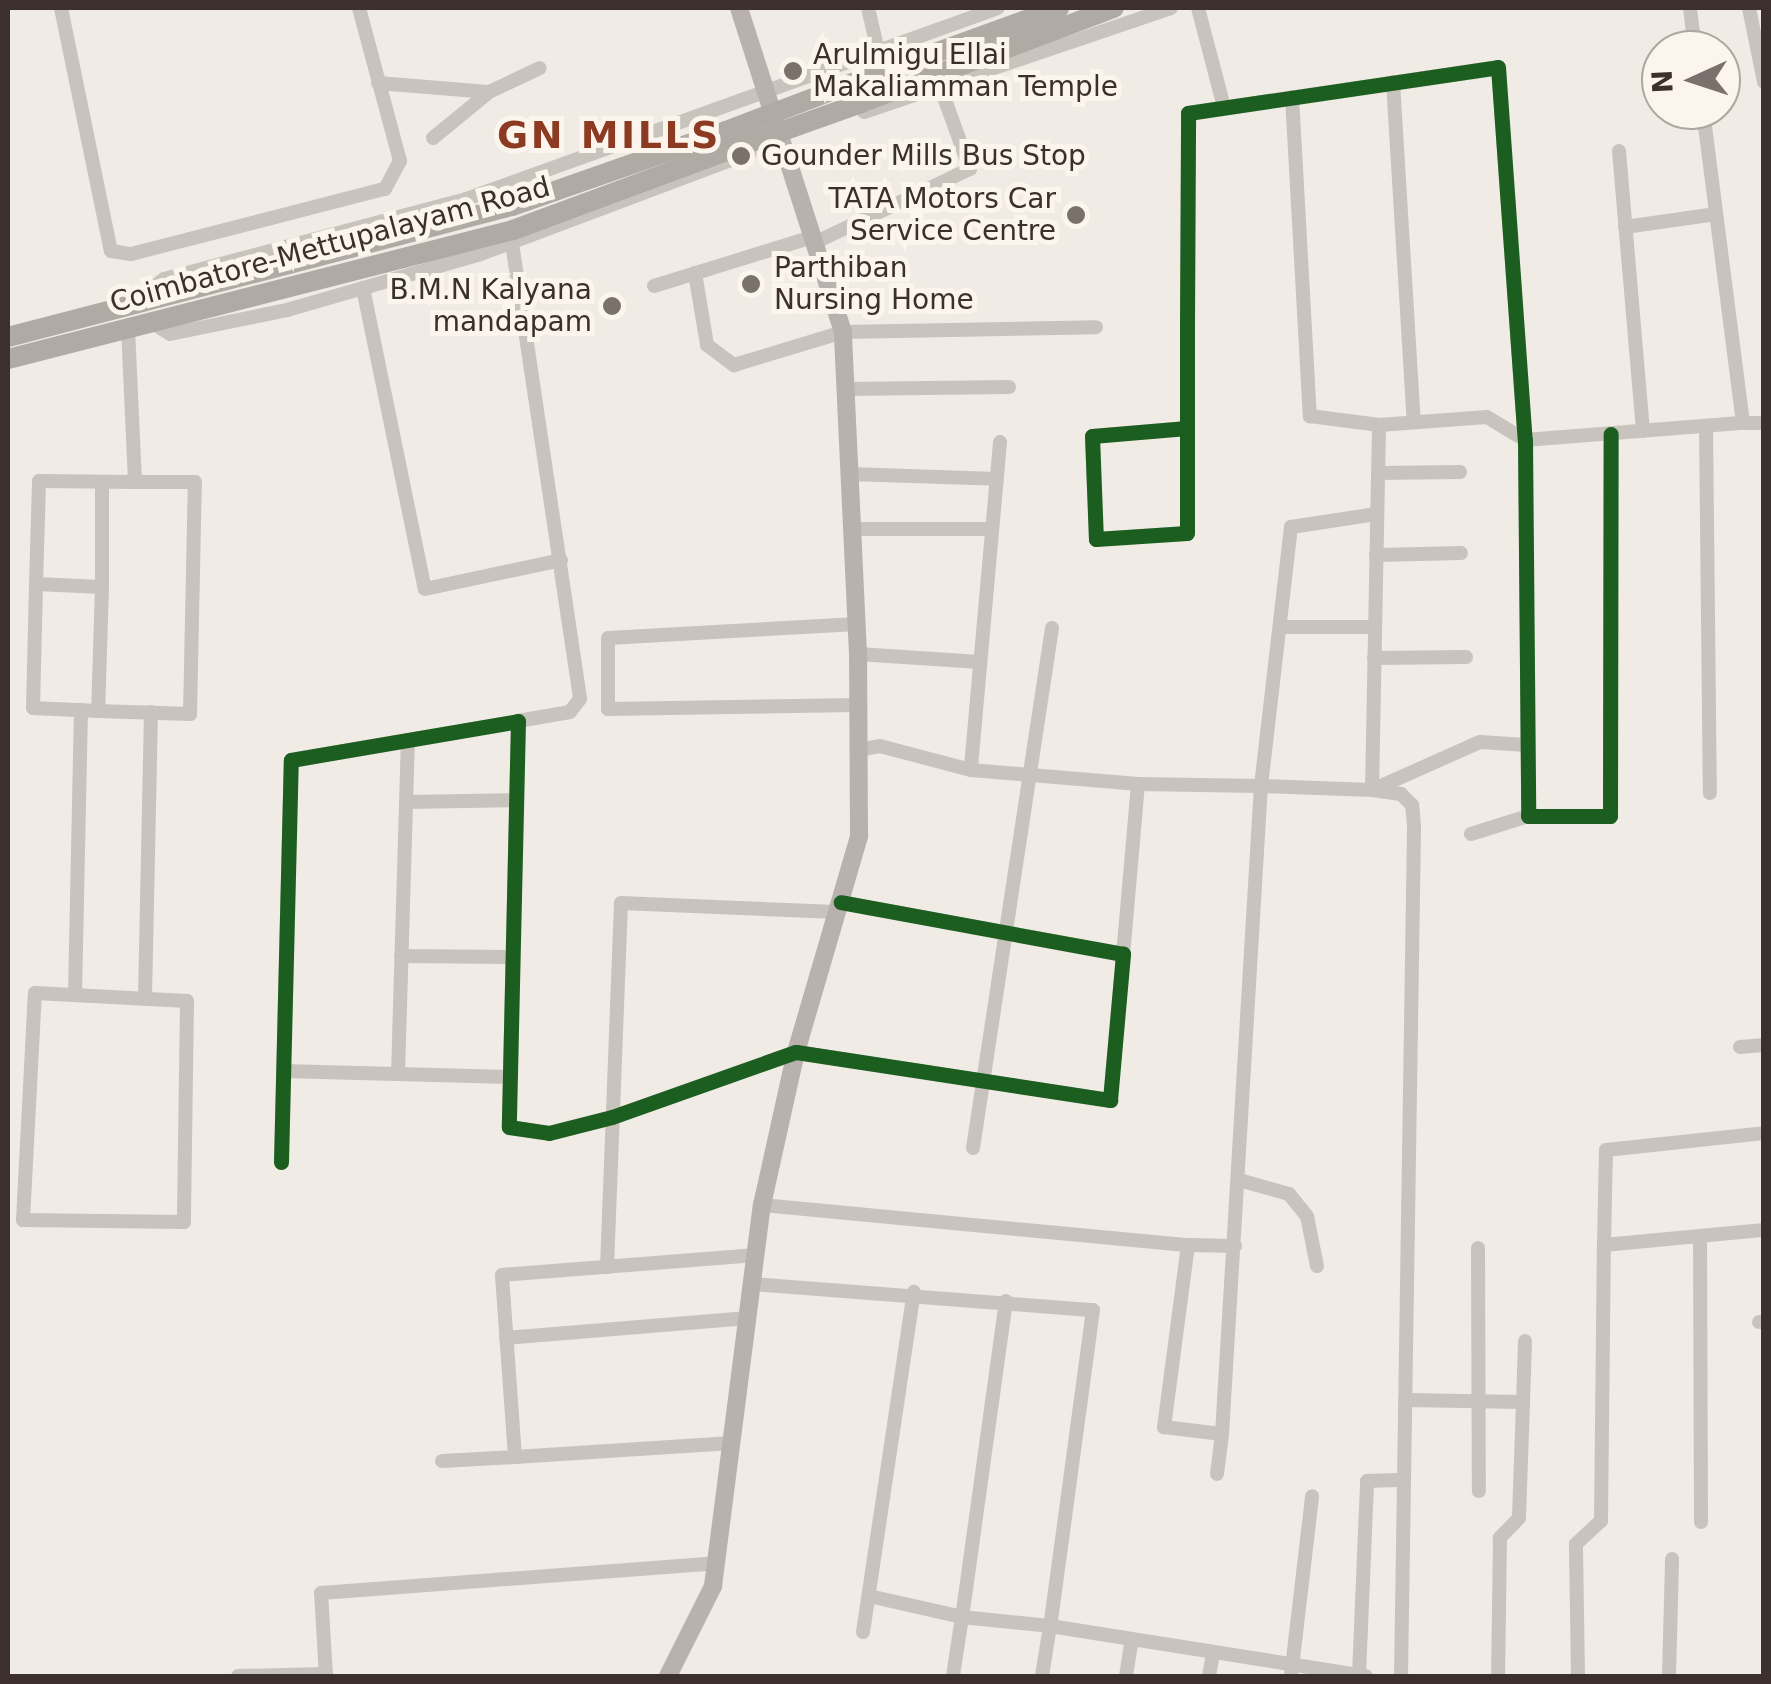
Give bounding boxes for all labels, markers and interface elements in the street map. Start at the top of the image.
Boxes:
north arrow [1641,30,1741,130]
place label: Arulmigu Ellai Makaliamman Temple [813,38,1118,104]
marker: Arulmigu Ellai Makaliamman Temple [782,60,804,82]
text: N [1645,69,1680,94]
district label: GN MILLS [497,113,721,159]
place label: Gounder Mills Bus Stop [761,139,1086,173]
marker: Gounder Mills Bus Stop [730,145,752,167]
street label: Coimbatore-Mettupalayam Road [106,170,554,320]
place label: TATA Motors Car Service Centre [828,182,1056,248]
marker: TATA Motors Car Service Centre [1065,204,1087,226]
place label: Parthiban Nursing Home [774,251,974,317]
marker: Parthiban Nursing Home [738,271,764,297]
place label: B.M.N Kalyana mandapam [390,273,592,339]
marker: B.M.N Kalyana mandapam [601,295,623,317]

